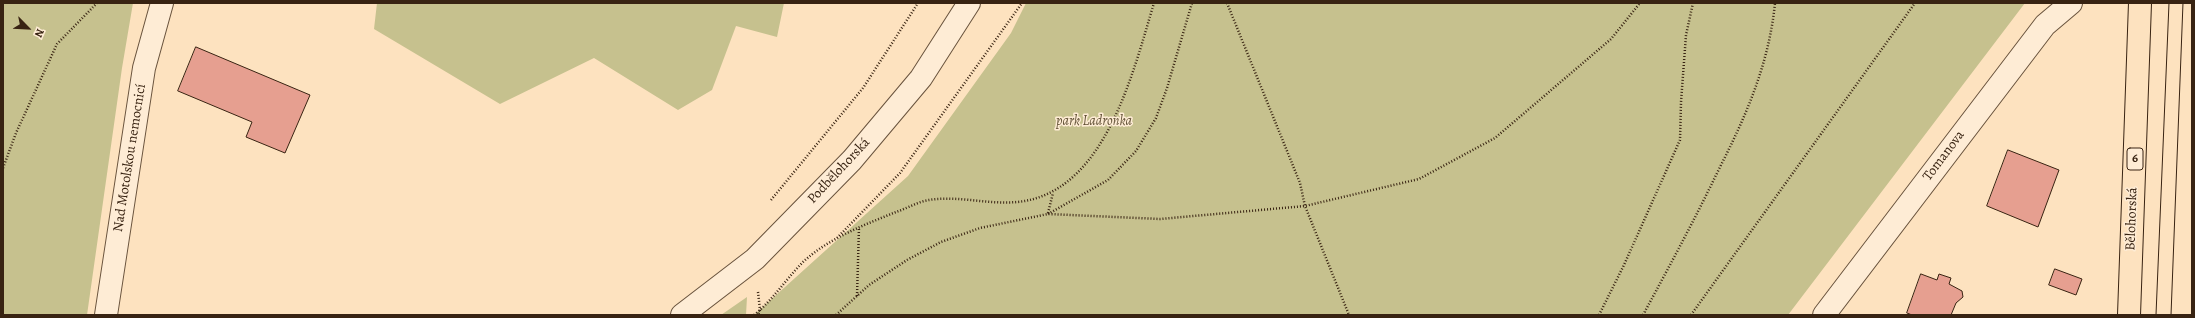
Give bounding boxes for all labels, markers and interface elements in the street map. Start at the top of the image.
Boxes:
north arrow [8,8,48,48]
text: N [31,26,48,40]
street label: Nad Motolskou nemocnicí [110,83,150,233]
park label: park Ladronka [1056,114,1132,130]
street label: Tomanova [1920,127,1968,185]
street label: Podbělohorská [804,135,874,207]
road number: 6 [2127,148,2143,170]
street label: Bělohorská [2122,187,2142,251]

